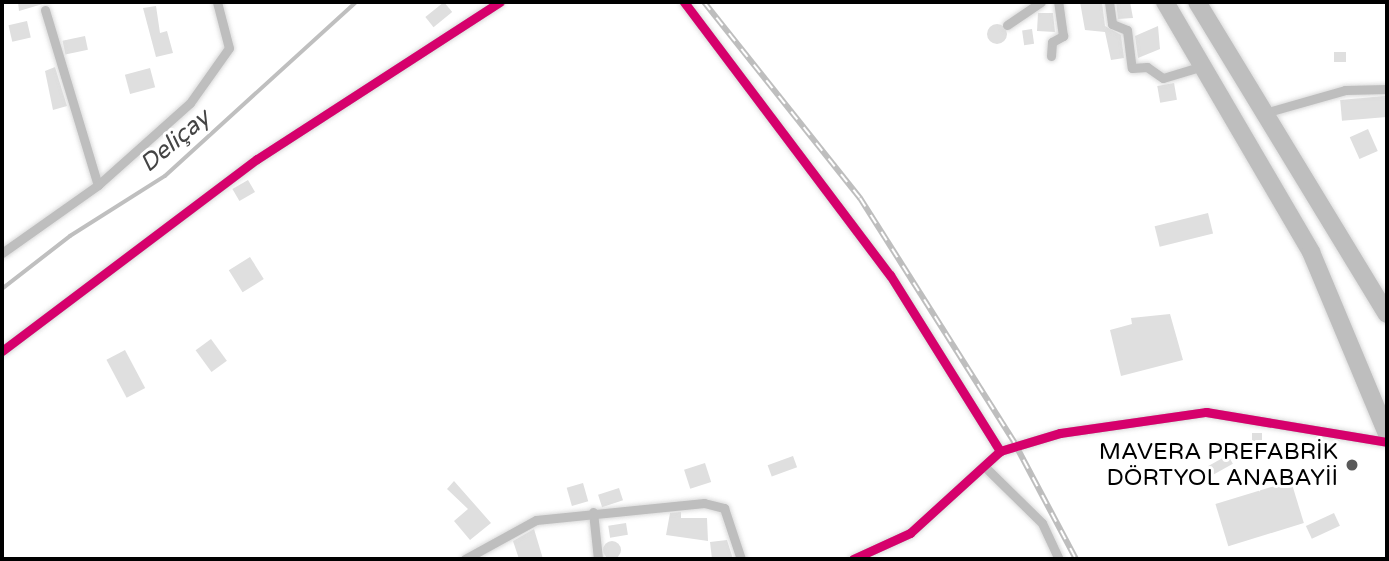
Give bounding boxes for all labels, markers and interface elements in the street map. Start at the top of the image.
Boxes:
water label: Deliçay [134,104,216,178]
place label: MAVERA PREFABRİK DÖRTYOL ANABAYİİ [1099,438,1338,492]
marker: MAVERA PREFABRİK DÖRTYOL ANABAYİİ [1344,457,1360,473]

